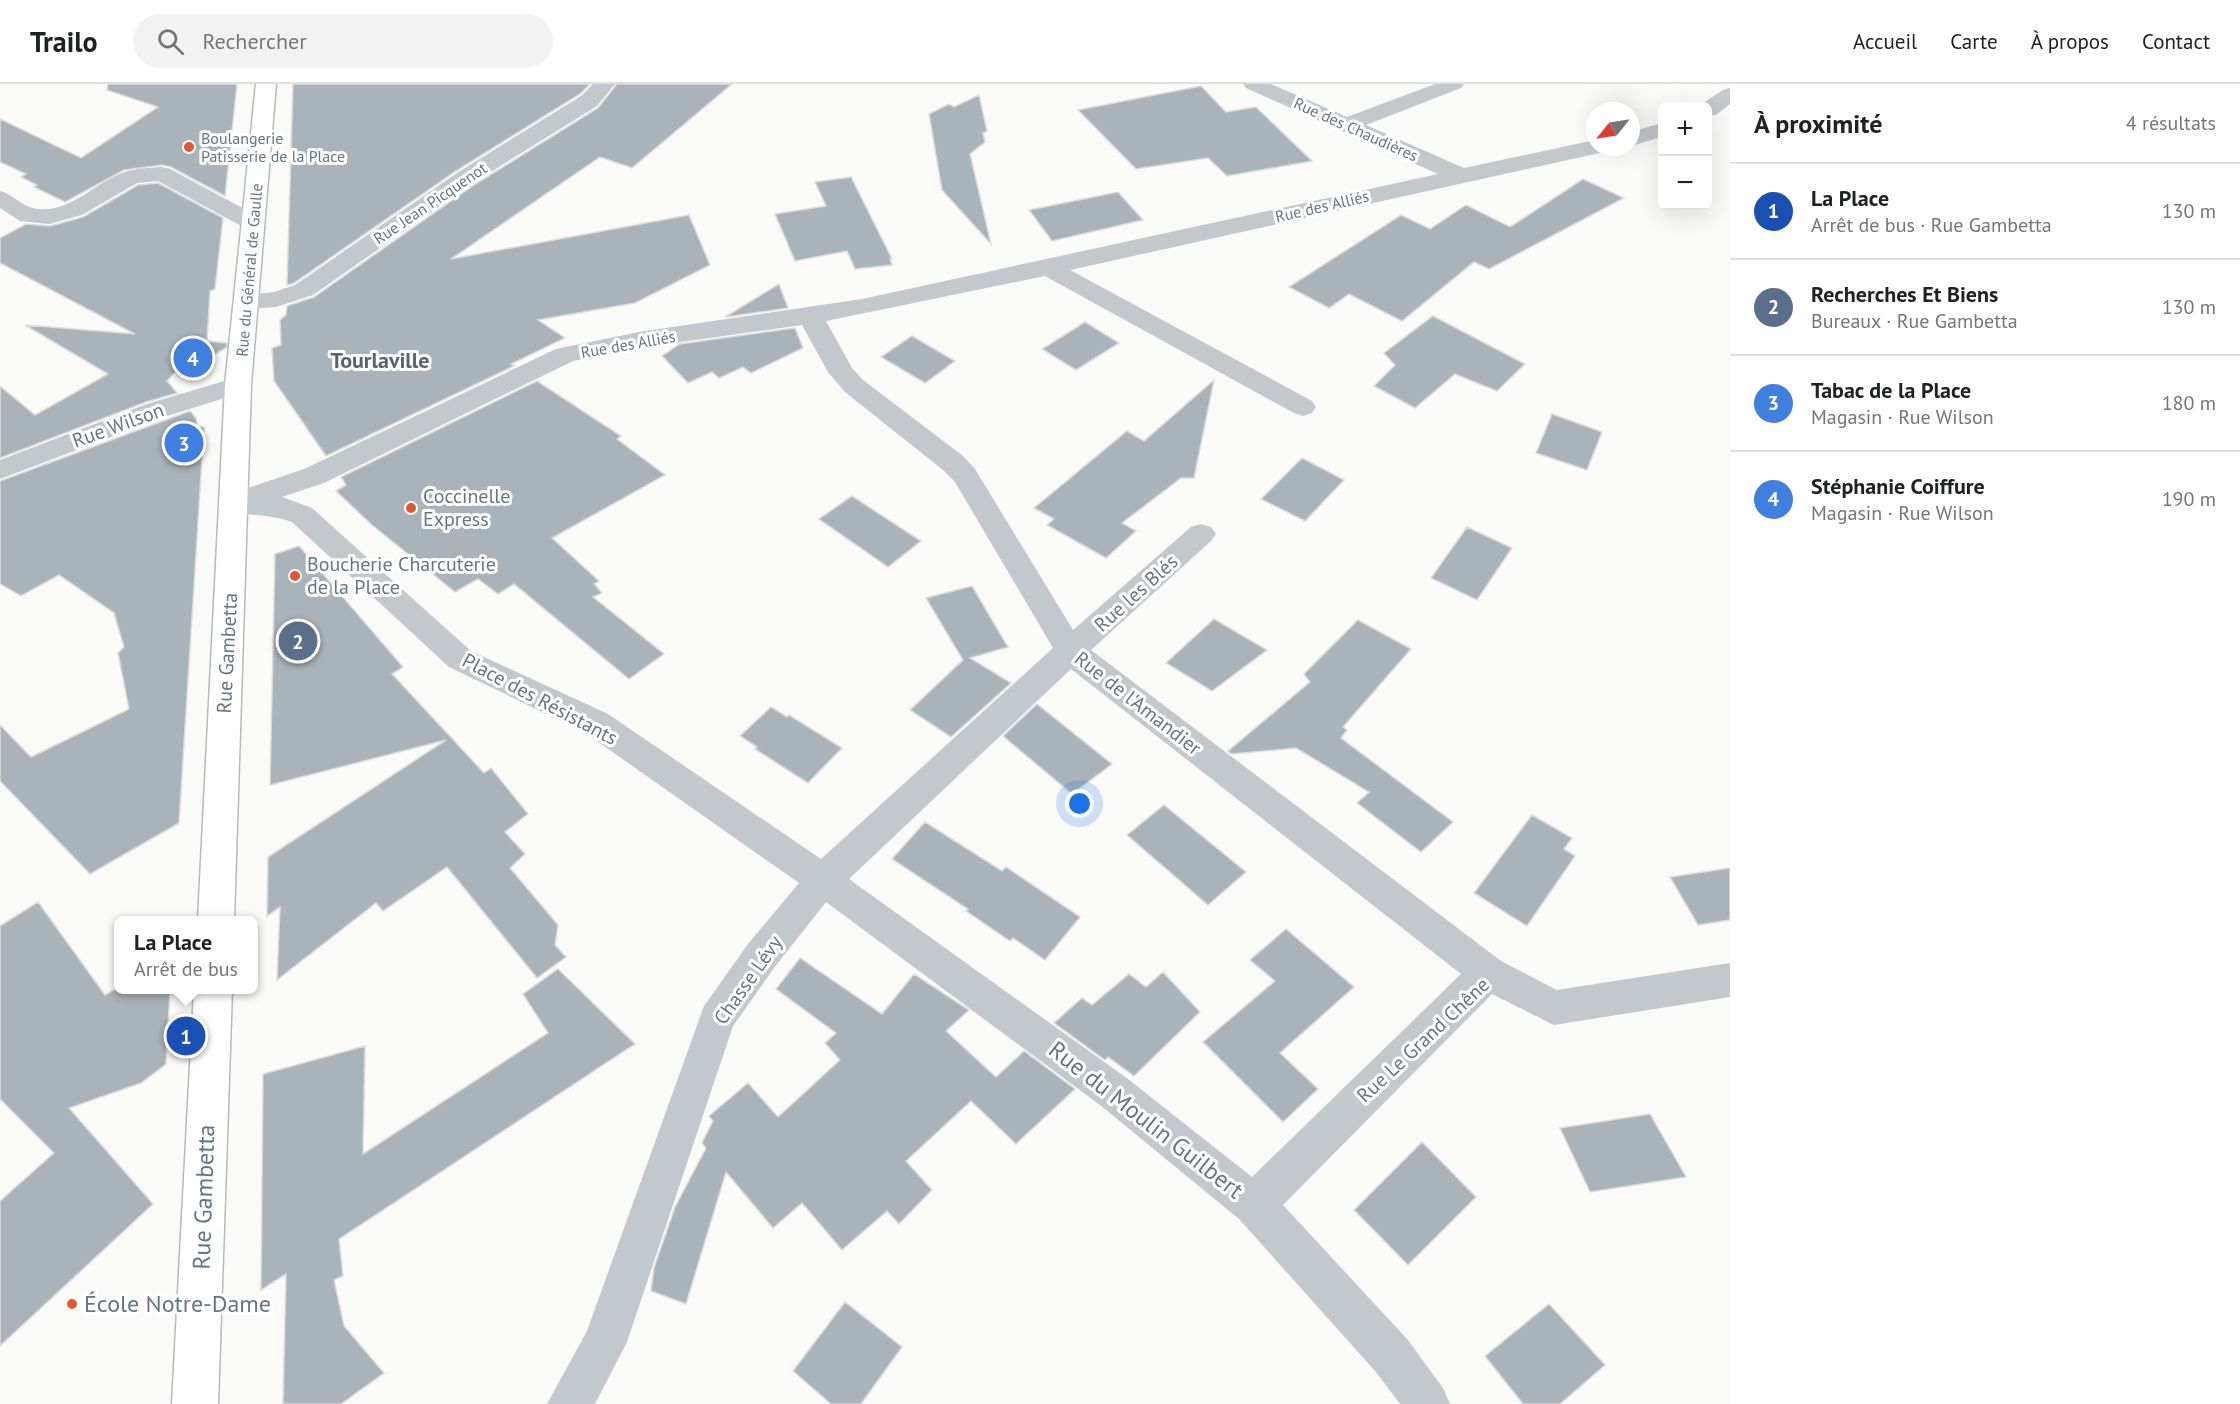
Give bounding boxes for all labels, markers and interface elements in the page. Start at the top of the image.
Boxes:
search box [133,14,553,68]
text: Trailo [30,23,97,60]
icon: search [154,25,187,58]
text: Rechercher [202,27,307,55]
text: Accueil [1853,28,1917,55]
text: Carte [1950,28,1998,55]
text: À propos [2031,28,2109,55]
text: Contact [2142,28,2210,55]
street label: Rue des Chaudières [1291,93,1421,165]
north arrow [1586,102,1640,156]
map controls [1658,102,1712,210]
button: + [1658,102,1712,156]
text: À proximité [1754,107,1882,140]
text: 4 résultats [2126,110,2216,136]
place label: Boulangerie Patisserie de la Place [201,128,345,166]
marker: Boulangerie Patisserie de la Place [182,140,196,154]
button: − [1658,156,1712,210]
street label: Rue Jean Picquenot [370,157,491,248]
street label: Rue du Général de Gaulle [231,183,267,357]
text: La Place [1811,184,1889,212]
street label: Rue des Alliés [1273,185,1371,226]
text: 1 [1768,198,1779,224]
text: 130 m [2162,198,2216,224]
text: Arrêt de bus · Rue Gambetta [1811,212,2052,238]
text: Recherches Et Biens [1811,280,1998,308]
text: 2 [1768,294,1779,320]
text: 130 m [2162,294,2216,320]
text: Bureaux · Rue Gambetta [1811,308,2018,334]
street label: Rue des Alliés [579,326,677,362]
pin: 4 [174,336,212,380]
district label: Tourlaville [331,346,429,374]
text: Tabac de la Place [1811,376,1971,404]
text: 3 [1768,390,1779,416]
text: 180 m [2162,390,2216,416]
street label: Rue Wilson [69,396,167,454]
text: Magasin · Rue Wilson [1811,404,1994,430]
pin: 3 [164,420,204,466]
text: Stéphanie Coiffure [1811,472,1985,500]
place label: Coccinelle Express [423,483,510,532]
text: 4 [1768,486,1779,512]
text: 190 m [2162,486,2216,512]
text: Magasin · Rue Wilson [1811,500,1994,526]
marker: Coccinelle Express [404,501,418,515]
street label: Rue les Blés [1089,549,1183,637]
place label: Boucherie Charcuterie de la Place [307,551,496,600]
marker: Boucherie Charcuterie de la Place [288,569,302,583]
street label: Rue Gambetta [211,592,243,714]
pin: 2 [278,618,318,664]
street label: Rue de l'Amandier [1069,645,1207,761]
street label: Place des Résistants [458,647,622,751]
your location [1065,789,1094,818]
popup [114,916,258,994]
text: La Place [134,928,212,956]
street label: Chasse Lévy [708,930,788,1029]
text: Arrêt de bus [134,956,238,982]
street label: Rue Le Grand Chêne [1351,972,1495,1108]
pin: 1 [166,1014,206,1058]
street label: Rue du Moulin Guilbert [1043,1034,1250,1205]
street label: Rue Gambetta [185,1124,222,1270]
place label: École Notre-Dame [84,1288,271,1319]
marker: École Notre-Dame [65,1297,79,1311]

